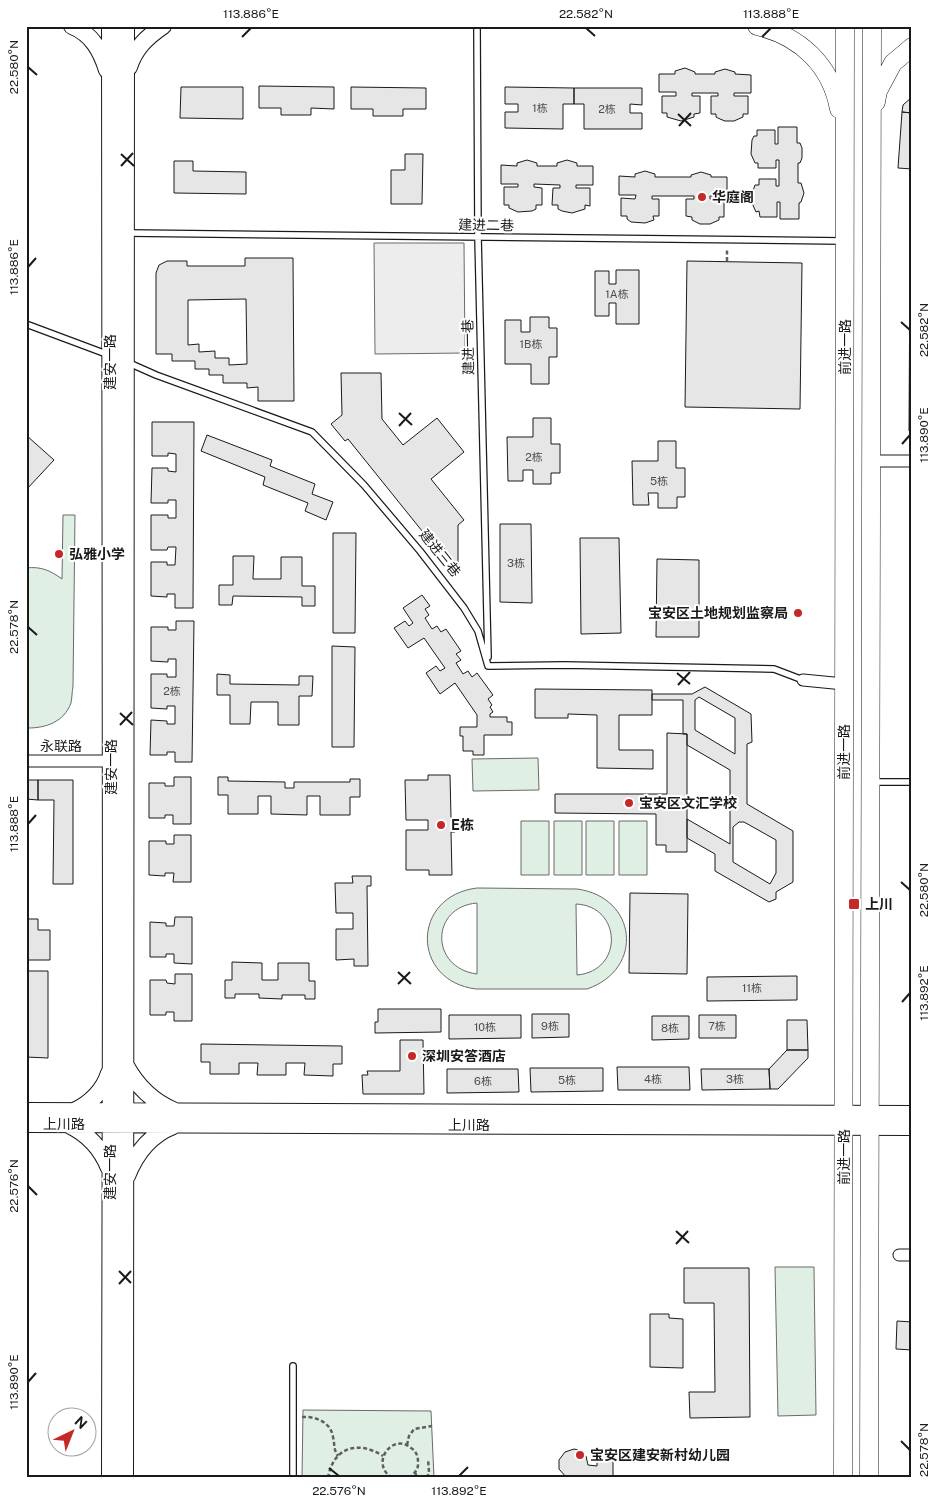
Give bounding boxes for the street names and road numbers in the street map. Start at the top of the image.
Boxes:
street label: 建进二巷 [458,217,514,233]
street label: 建进一巷 [460,319,476,375]
street label: 前进一路 [837,319,853,375]
street label: 建安一路 [102,334,118,390]
street label: 建进三巷 [416,526,464,580]
street label: 前进一路 [836,724,852,780]
street label: 永联路 [40,738,82,754]
street label: 建安一路 [103,739,119,795]
street label: 上川路 [43,1116,85,1132]
street label: 上川路 [448,1117,490,1133]
street label: 前进一路 [836,1129,852,1185]
street label: 建安一路 [102,1144,118,1200]

